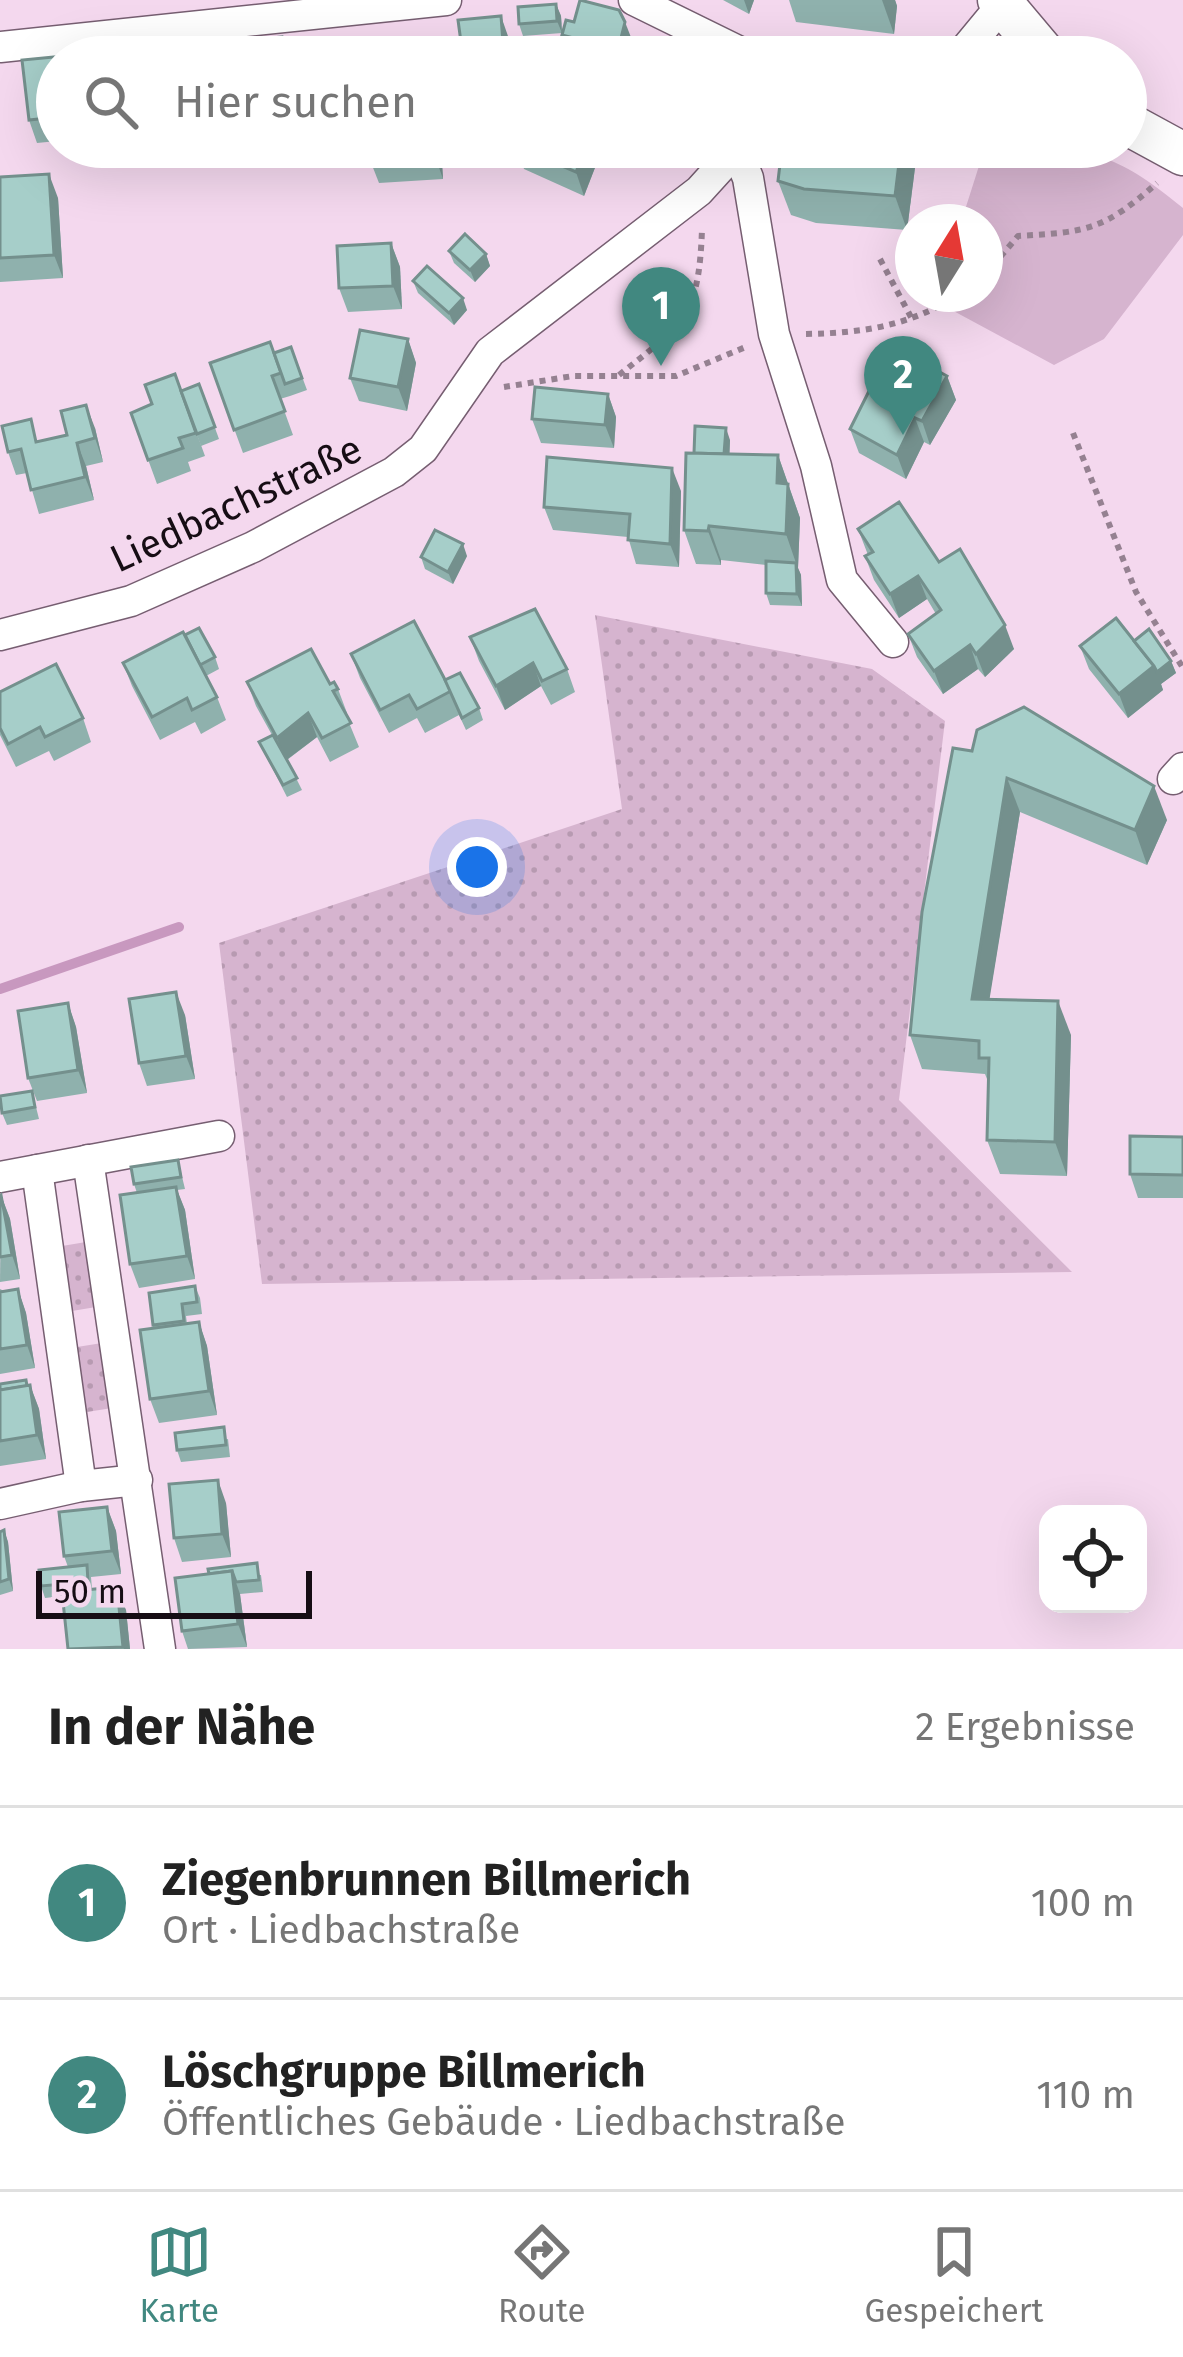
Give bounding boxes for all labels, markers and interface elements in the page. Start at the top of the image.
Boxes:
search box [36,36,1147,168]
icon: search [78,69,144,135]
text: Hier suchen [174,75,417,129]
north arrow [895,204,1003,312]
pin: 1 [622,267,700,366]
pin: 2 [864,336,942,435]
street label: Liedbachstraße [103,426,369,582]
your location [447,837,507,897]
map controls [1039,1505,1147,1613]
button: locate [1039,1505,1147,1613]
scale bar [36,1565,312,1618]
text: 50 m [54,1572,126,1612]
text: In der Nähe [48,1696,315,1758]
text: 2 Ergebnisse [915,1704,1135,1750]
text: Ziegenbrunnen Billmerich [162,1853,691,1907]
text: 1 [78,1880,96,1926]
text: 100 m [1031,1880,1135,1926]
text: Ort · Liedbachstraße [162,1907,520,1953]
text: Löschgruppe Billmerich [162,2045,646,2099]
text: 2 [77,2072,97,2118]
text: 110 m [1036,2072,1135,2118]
text: Öffentliches Gebäude · Liedbachstraße [162,2099,845,2145]
tab: Karte [140,2219,219,2331]
tab: Route [498,2219,585,2331]
tab: Gespeichert [865,2219,1043,2331]

